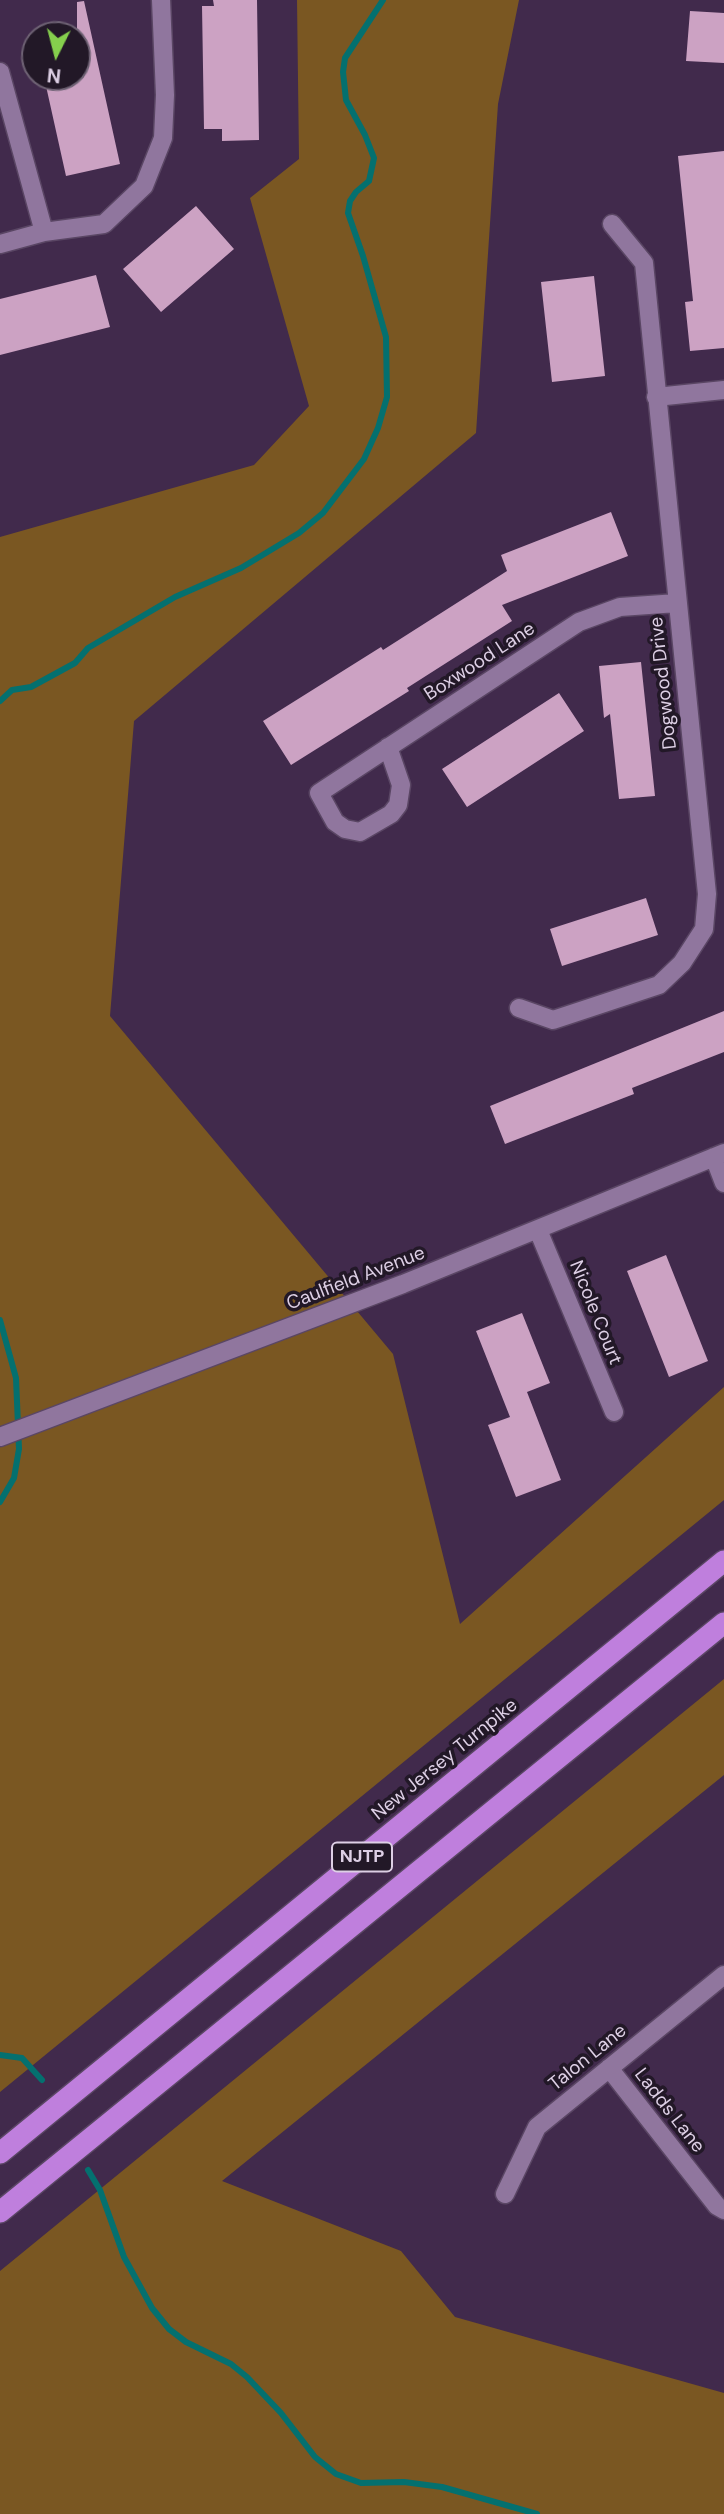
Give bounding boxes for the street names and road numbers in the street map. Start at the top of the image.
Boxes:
street label: Dogwood Drive [646,616,682,750]
street label: Boxwood Lane [420,618,540,706]
street label: Caulfield Avenue [284,1242,428,1316]
street label: Nicole Court [564,1258,626,1368]
street label: New Jersey Turnpike [368,1694,522,1826]
road number: NJTP [332,1842,392,1871]
street label: Talon Lane [545,2020,631,2096]
street label: Ladds Lane [629,2064,709,2158]

